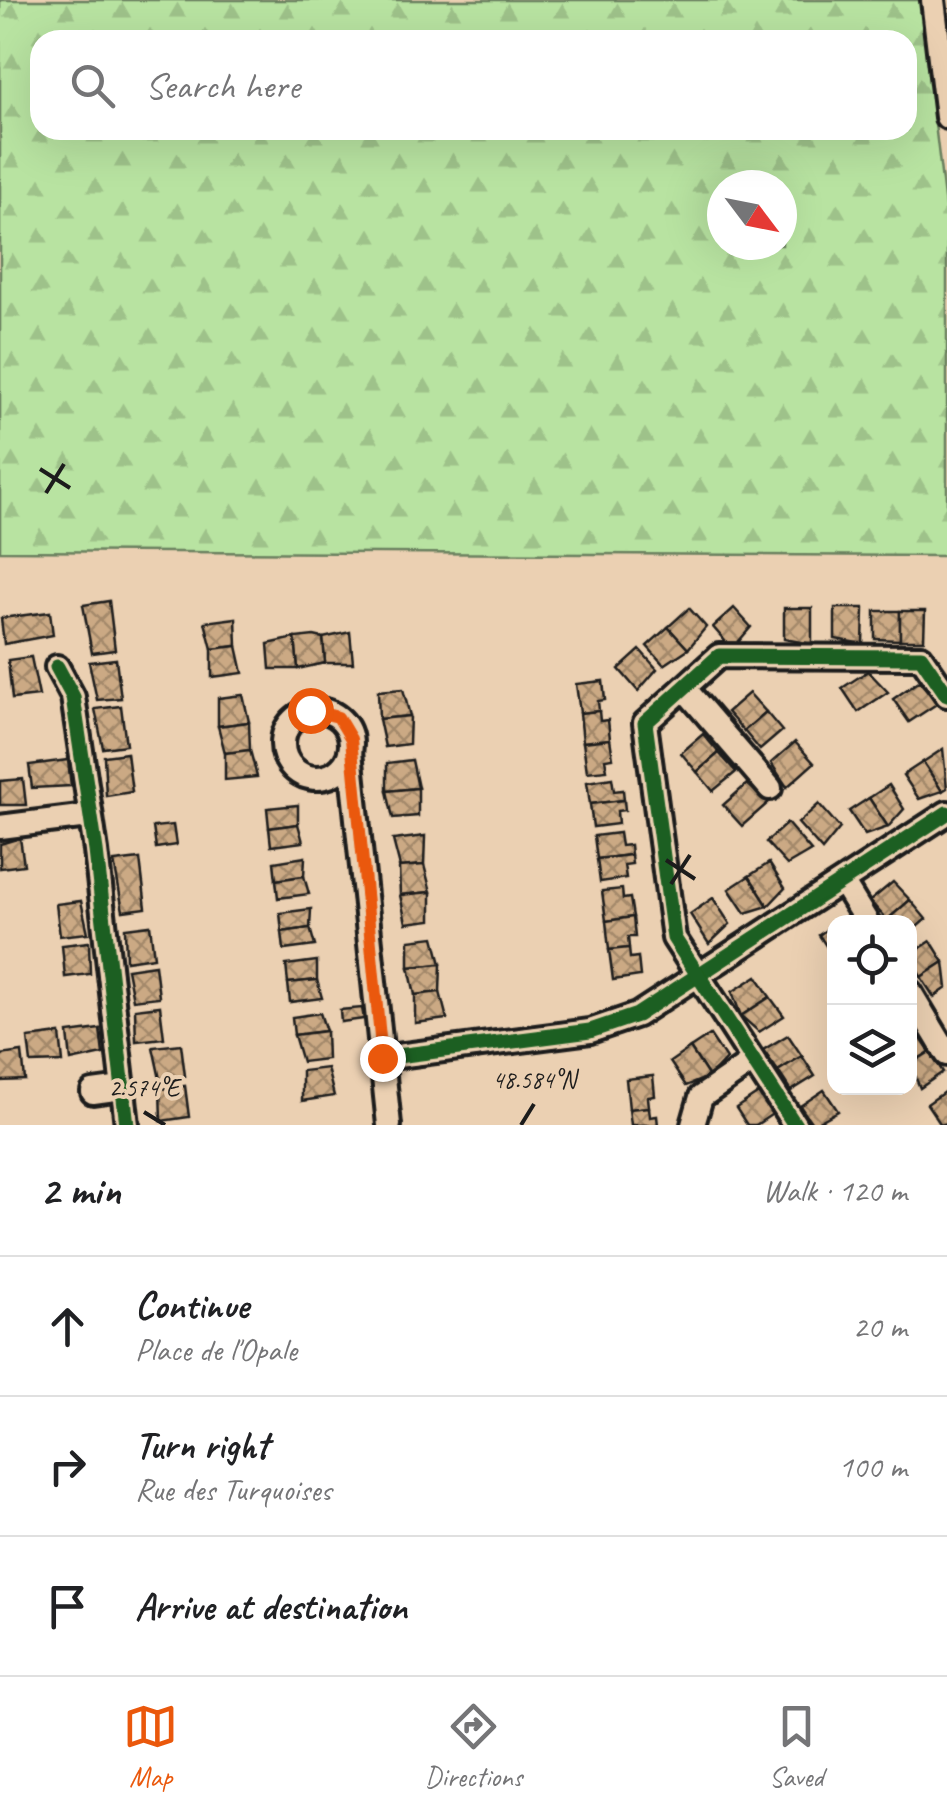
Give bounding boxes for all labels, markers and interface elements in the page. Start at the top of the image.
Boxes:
search box [30,30,917,140]
icon: search [65,58,120,113]
text: Search here [145,62,300,109]
north arrow [707,170,797,260]
route start [288,688,334,734]
map controls [827,915,917,1095]
button: locate [827,915,917,1005]
button: layers [827,1005,917,1095]
route end [360,1036,406,1082]
text: 48.584°N [492,1064,580,1096]
text: 2.574°E [109,1072,182,1104]
text: 2 min [40,1164,120,1217]
text: Walk · 120 m [763,1170,907,1211]
text: Continue [135,1282,249,1329]
icon: ahead [40,1299,95,1354]
text: 20 m [853,1306,907,1347]
text: Place de l'Opale [135,1329,297,1370]
text: Turn right [135,1422,269,1469]
icon: right [40,1439,95,1494]
text: 100 m [838,1446,907,1487]
text: Rue des Turquoises [135,1469,331,1510]
icon: arrive [40,1579,95,1634]
text: Arrive at destination [135,1583,407,1630]
tab: Map [123,1699,178,1794]
tab: Directions [425,1699,522,1794]
tab: Saved [769,1699,824,1794]

